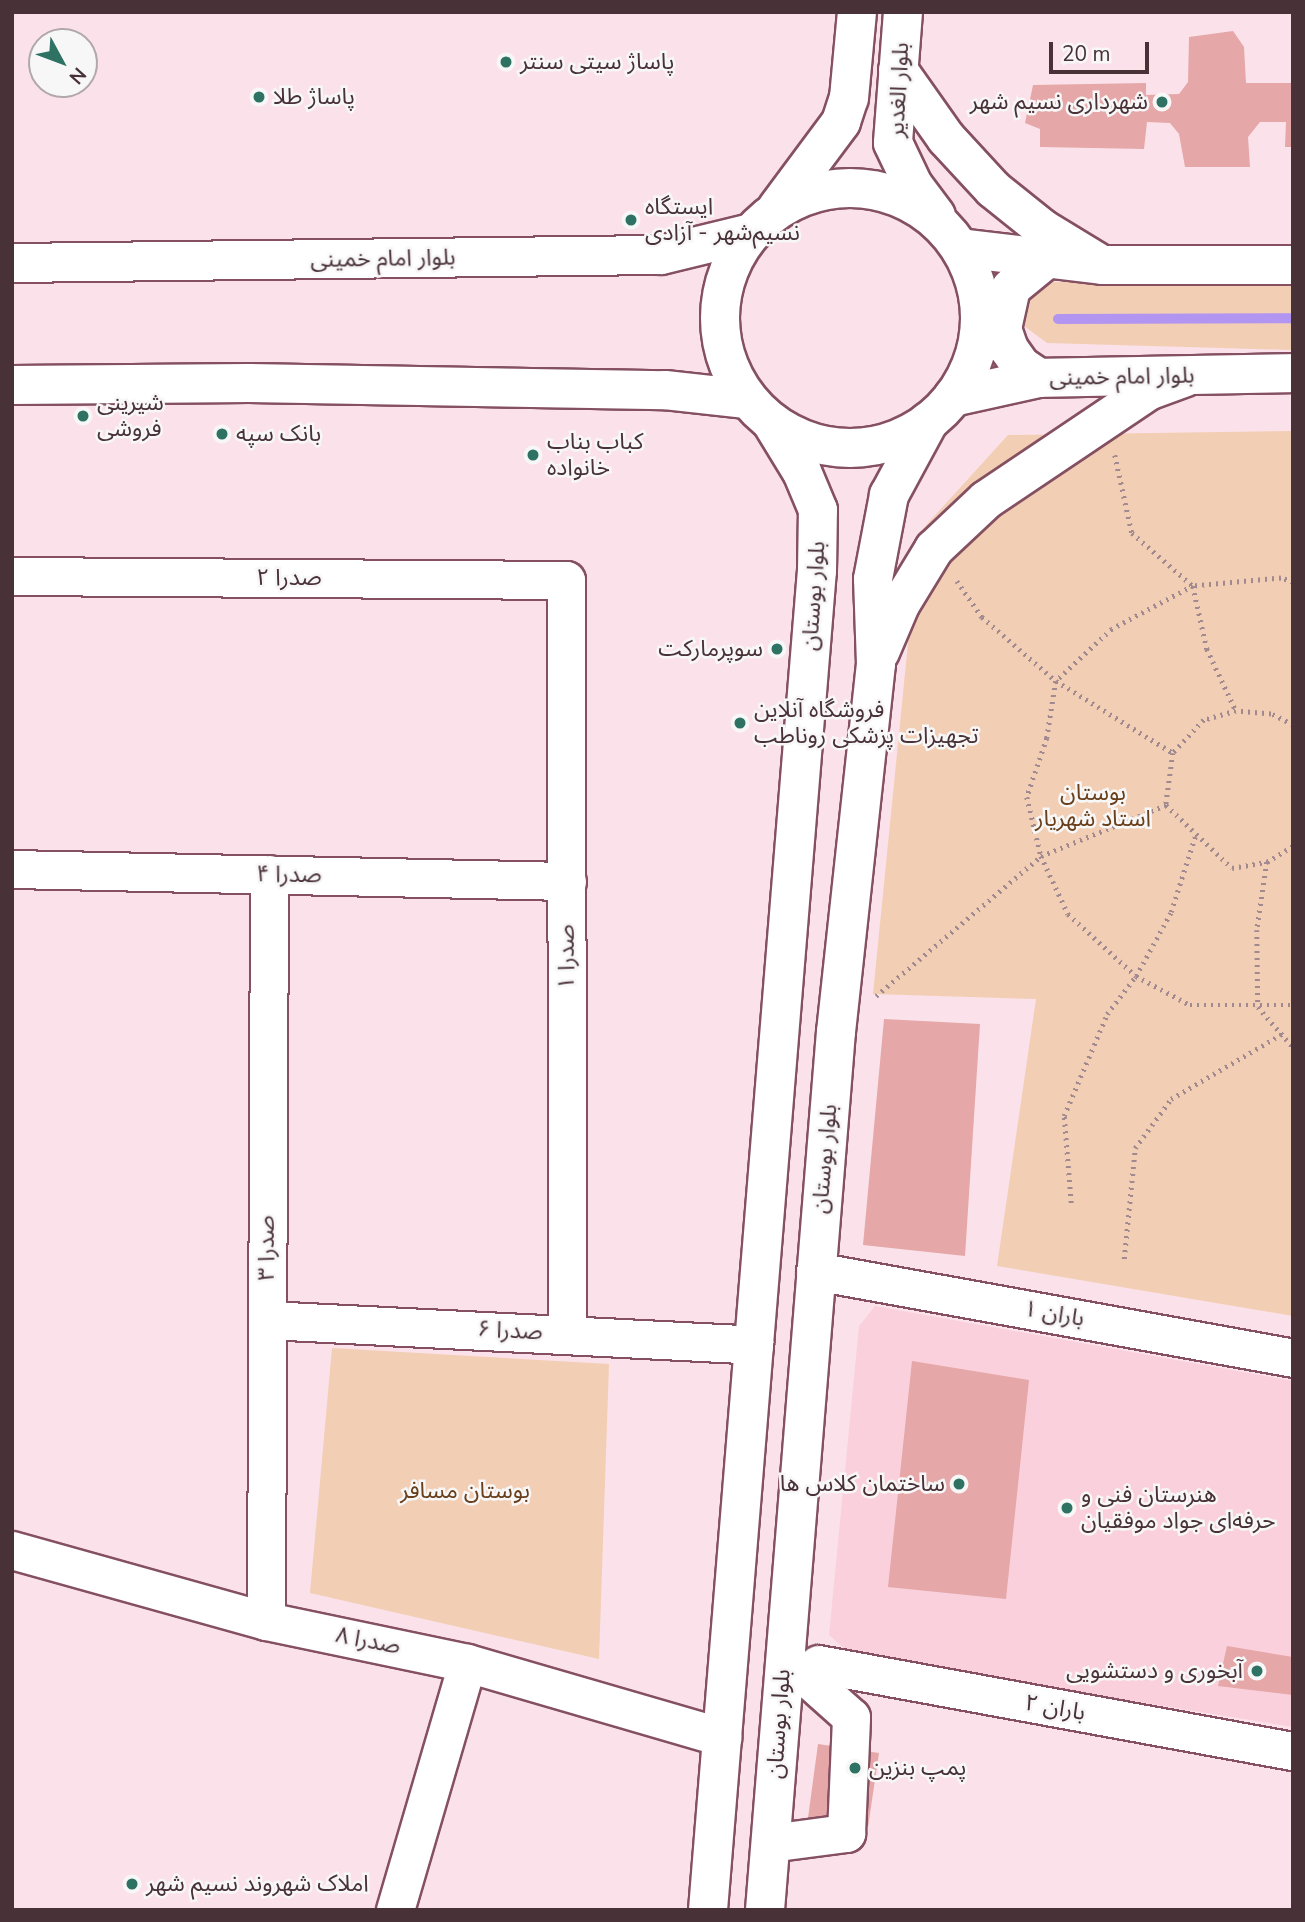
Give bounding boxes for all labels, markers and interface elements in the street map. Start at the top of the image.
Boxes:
north arrow [28,28,98,98]
scale bar [1053,28,1153,72]
text: 20 m [1062,40,1111,68]
street label: بلوار الغدیر [883,42,915,138]
place label: پاساژ سیتی سنتر [520,48,674,76]
marker: پاساژ سیتی سنتر [498,54,514,70]
text: N [63,62,92,89]
place label: پاساژ طلا [273,83,355,111]
place label: شهرداری نسیم شهر [970,88,1148,116]
marker: پاساژ طلا [251,89,267,105]
marker: شهرداری نسیم شهر [1154,94,1170,110]
place label: ایستگاه نسیم‌شهر - آزادی [645,193,800,247]
marker: ایستگاه نسیم‌شهر - آزادی [623,212,639,228]
street label: بلوار امام خمینی [310,244,456,274]
street label: بلوار امام خمینی [1049,362,1195,392]
place label: شیرینی فروشی [97,389,164,443]
marker: شیرینی فروشی [75,408,91,424]
place label: بانک سپه [236,420,321,448]
marker: بانک سپه [214,426,230,442]
place label: کباب بناب خانواده [547,428,643,482]
marker: کباب بناب خانواده [525,447,541,463]
street label: بلوار بوستان [796,540,832,652]
street label: صدرا ۲ [256,564,322,592]
place label: سوپرمارکت [658,635,763,663]
marker: سوپرمارکت [769,641,785,657]
place label: فروشگاه آنلاین تجهیزات پزشکی روناطب [754,696,979,750]
marker: فروشگاه آنلاین تجهیزات پزشکی روناطب [732,715,748,731]
park label: بوستان استاد شهریار [1035,779,1151,833]
street label: صدرا ۴ [256,861,322,889]
street label: صدرا ۱ [553,924,581,990]
street label: بلوار بوستان [806,1103,844,1215]
street label: صدرا ۳ [253,1215,281,1281]
street label: باران ۱ [1022,1295,1086,1333]
street label: صدرا ۶ [477,1316,543,1346]
place label: ساختمان کلاس ها [780,1470,945,1498]
marker: ساختمان کلاس ها [951,1476,967,1492]
park label: بوستان مسافر [400,1477,530,1505]
place label: هنرستان فنی و حرفه‌ای جواد موفقیان [1081,1481,1276,1535]
marker: هنرستان فنی و حرفه‌ای جواد موفقیان [1059,1500,1075,1516]
street label: صدرا ۸ [333,1621,403,1661]
place label: آبخوری و دستشویی [1066,1657,1243,1685]
marker: آبخوری و دستشویی [1249,1663,1265,1679]
street label: بلوار بوستان [761,1668,797,1780]
street label: باران ۲ [1023,1689,1087,1727]
place label: پمپ بنزین [869,1754,966,1782]
marker: پمپ بنزین [847,1760,863,1776]
place label: املاک شهروند نسیم شهر [146,1870,369,1898]
marker: املاک شهروند نسیم شهر [124,1876,140,1892]

